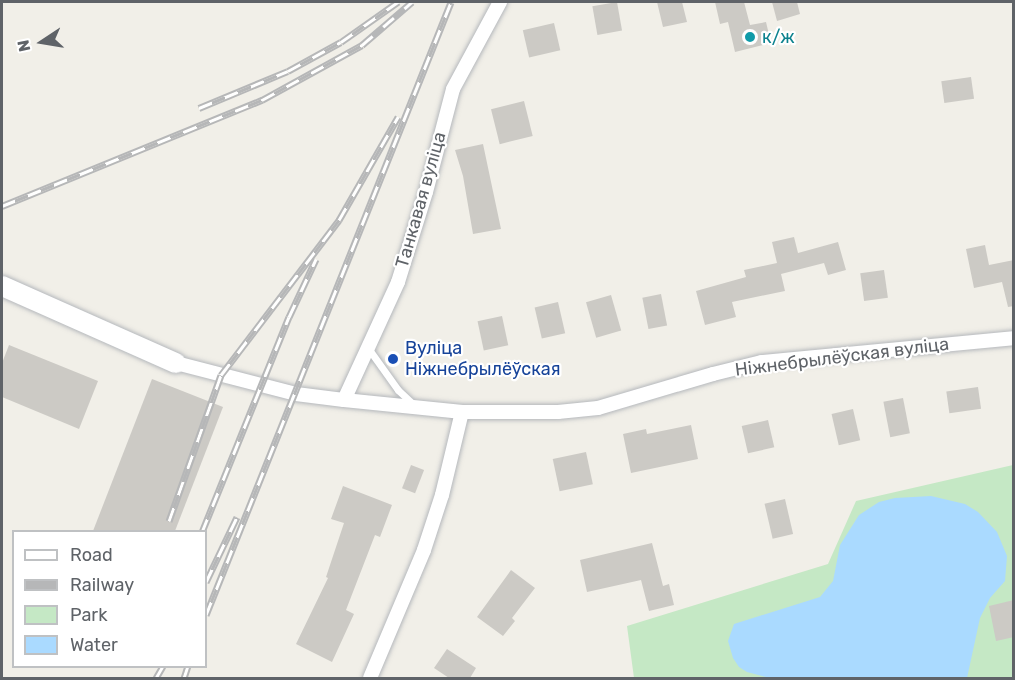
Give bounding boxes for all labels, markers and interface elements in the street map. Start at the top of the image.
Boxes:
north arrow [12,12,72,72]
place label: к/ж [762,26,795,48]
marker: к/ж [743,30,757,44]
text: N [13,38,34,53]
street label: Танкавая вуліца [391,130,451,270]
street label: Ніжнебрылёўская вуліца [734,333,950,381]
place label: Вуліца Ніжнебрылёўская [405,338,561,380]
marker: Вуліца Ніжнебрылёўская [386,352,400,366]
legend [12,530,207,668]
text: Road [70,544,113,566]
text: Railway [70,574,134,596]
text: Park [70,604,107,626]
text: Water [70,634,118,656]

